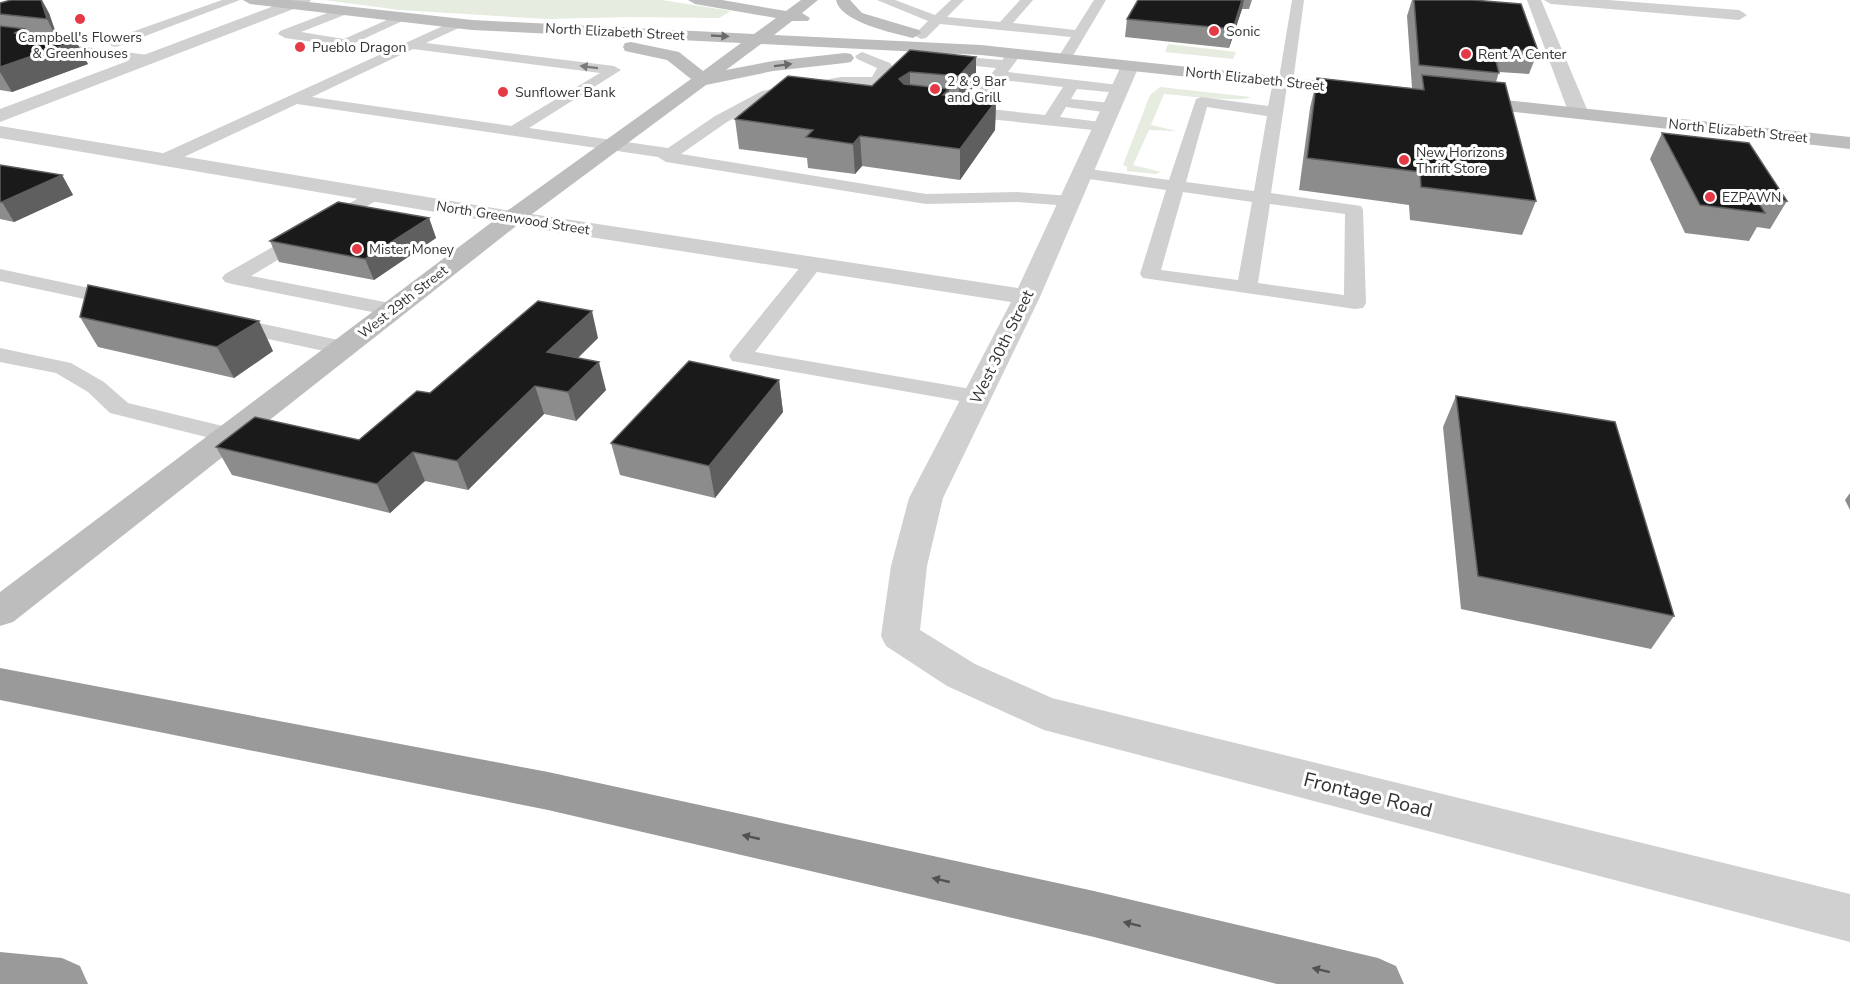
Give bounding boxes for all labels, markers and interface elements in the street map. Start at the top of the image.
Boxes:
marker: Campbell's Flowers & Greenhouses [73,12,87,26]
street label: North Elizabeth Street [545,19,685,45]
place label: Sonic [1226,22,1261,41]
marker: Sonic [1207,24,1221,38]
place label: Campbell's Flowers & Greenhouses [18,28,142,63]
one-way arrow [710,32,729,41]
place label: Pueblo Dragon [312,38,406,57]
marker: Pueblo Dragon [293,40,307,54]
place label: Rent A Center [1478,45,1567,64]
marker: Rent A Center [1459,47,1473,61]
one-way arrow [773,61,792,70]
one-way arrow [579,62,598,72]
street label: North Elizabeth Street [1185,62,1326,96]
place label: 2 & 9 Bar and Grill [947,72,1006,107]
marker: 2 & 9 Bar and Grill [928,82,942,96]
place label: Sunflower Bank [515,83,616,102]
marker: Sunflower Bank [496,85,510,99]
street label: North Elizabeth Street [1668,114,1809,148]
place label: New Horizons Thrift Store [1416,143,1505,178]
marker: New Horizons Thrift Store [1397,153,1411,167]
place label: EZPAWN [1722,188,1781,207]
marker: EZPAWN [1703,190,1717,204]
street label: North Greenwood Street [435,196,591,240]
place label: Mister Money [369,240,455,259]
marker: Mister Money [350,242,364,256]
street label: West 29th Street [354,261,452,343]
street label: West 30th Street [965,286,1039,408]
street label: Frontage Road [1301,766,1435,824]
one-way arrow [742,832,761,841]
one-way arrow [932,875,951,884]
one-way arrow [1122,918,1141,928]
one-way arrow [1312,965,1330,975]

